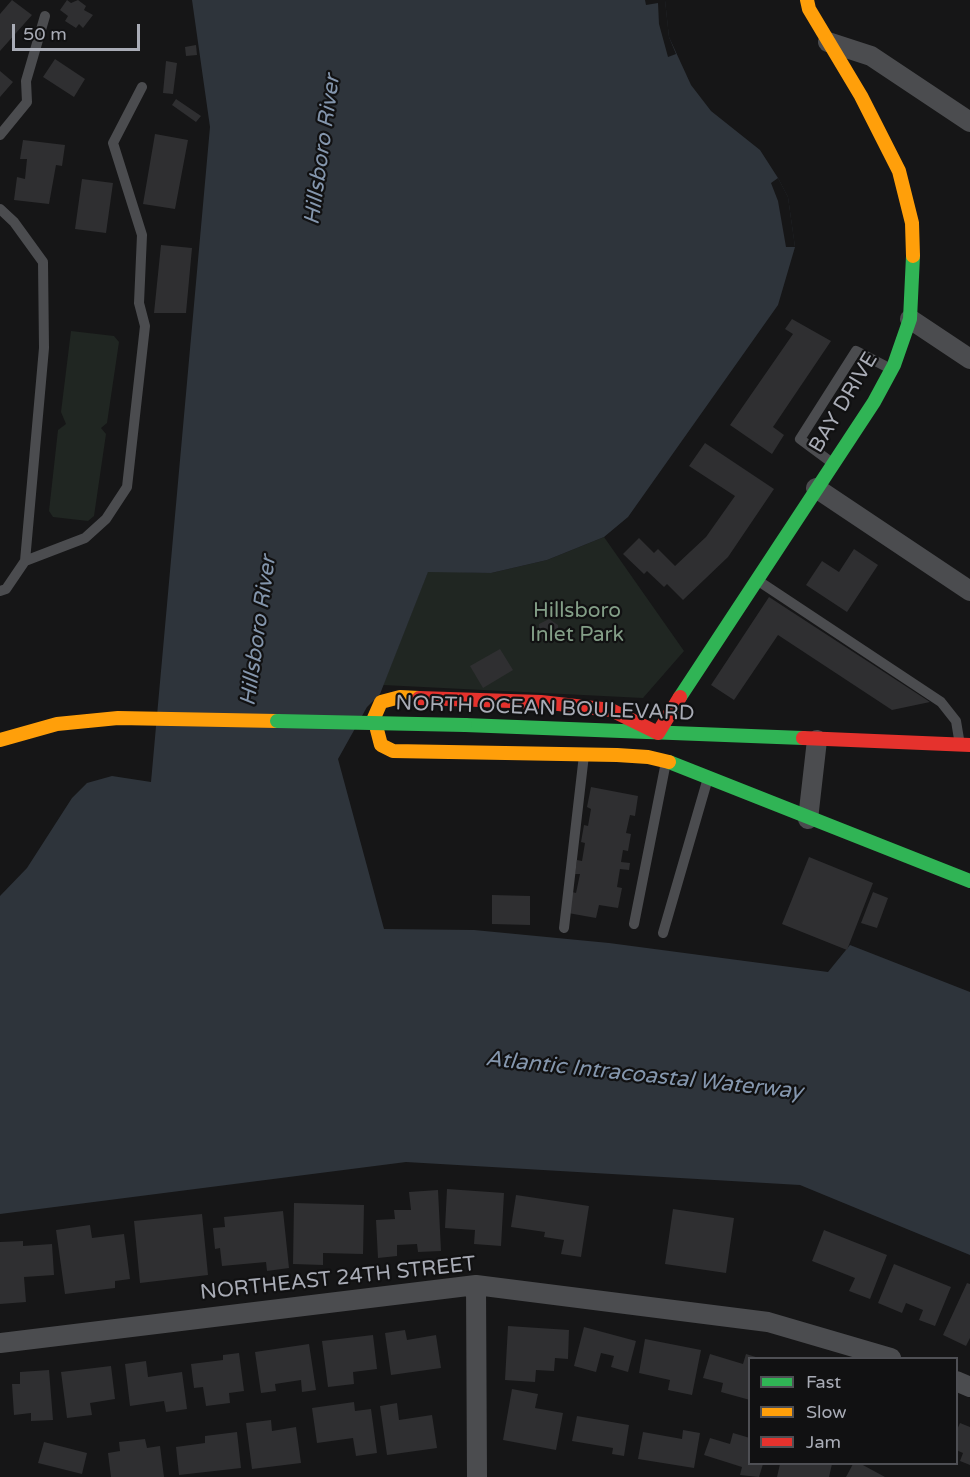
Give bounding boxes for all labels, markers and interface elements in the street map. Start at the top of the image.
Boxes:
scale bar [15,12,142,50]
text: 50 m [23,23,67,45]
water label: Hillsboro River [299,73,347,227]
street label: BAY DRIVE [804,348,884,458]
water label: Hillsboro River [235,554,283,708]
park label: Hillsboro Inlet Park [530,598,624,648]
street label: NORTH OCEAN BOULEVARD [395,691,695,727]
water label: Atlantic Intracoastal Waterway [484,1046,804,1106]
street label: NORTHEAST 24TH STREET [199,1252,477,1306]
legend [748,1357,958,1465]
text: Fast [806,1371,841,1393]
text: Slow [806,1401,847,1423]
text: Jam [806,1431,841,1453]

